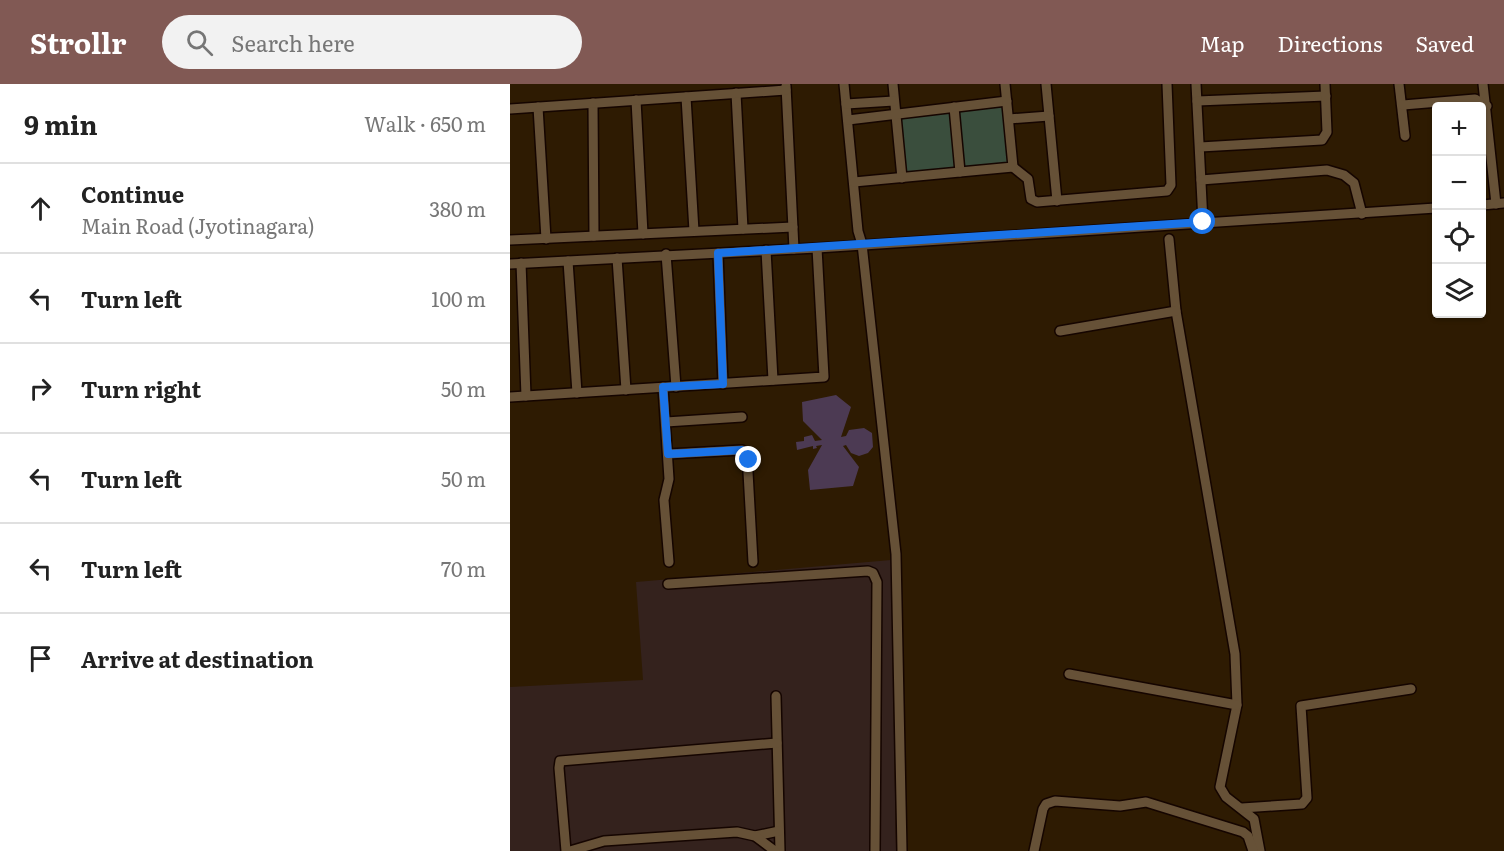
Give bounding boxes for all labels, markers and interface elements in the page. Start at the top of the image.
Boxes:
search box [162,15,582,69]
text: Strollr [30,21,126,63]
icon: search [183,26,216,59]
text: Search here [231,26,355,59]
text: Map [1200,27,1245,58]
text: Directions [1278,27,1383,58]
text: Saved [1416,27,1474,58]
map controls [1432,102,1486,318]
button: + [1432,102,1486,156]
text: 9 min [24,104,98,143]
text: Walk · 650 m [364,108,486,138]
button: − [1432,156,1486,210]
text: Continue [81,177,184,210]
icon: ahead [24,192,57,225]
text: 380 m [429,193,486,223]
route start [1189,208,1215,234]
text: Main Road (Jyotinagara) [81,210,315,240]
button: locate [1432,210,1486,264]
button: layers [1432,264,1486,318]
icon: left [24,282,57,315]
text: Turn left [81,282,182,315]
text: 100 m [431,283,486,313]
icon: right [24,372,57,405]
text: Turn right [81,372,201,405]
text: 50 m [441,373,486,403]
route end [735,446,761,472]
icon: left [24,462,57,495]
text: Turn left [81,462,182,495]
text: 50 m [441,463,486,493]
icon: left [24,552,57,585]
text: Turn left [81,552,182,585]
text: 70 m [441,553,486,583]
icon: arrive [24,642,57,675]
text: Arrive at destination [81,642,314,675]

